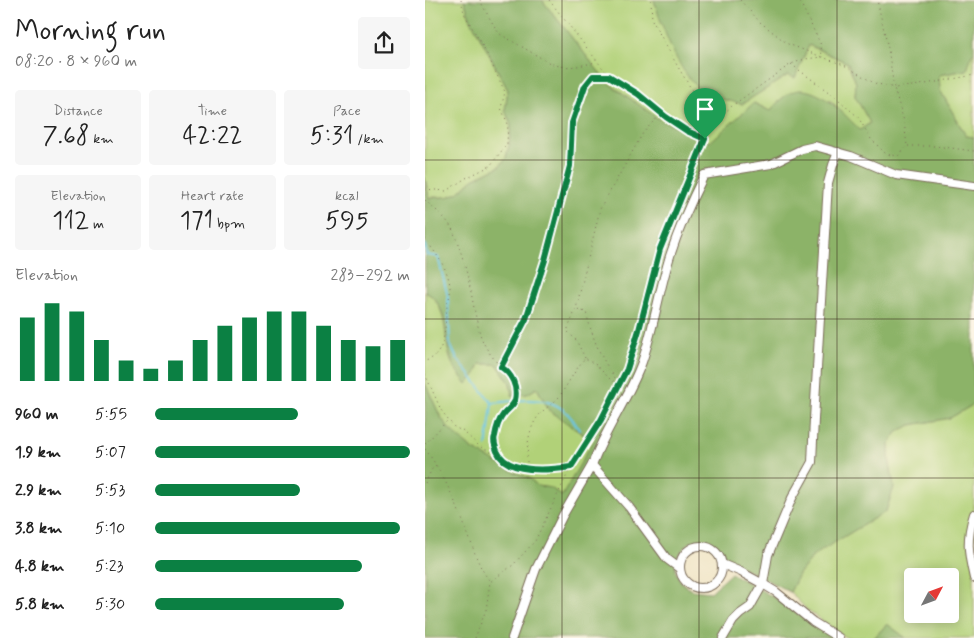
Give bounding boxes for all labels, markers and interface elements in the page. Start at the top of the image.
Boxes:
text: Morning run [15,13,166,50]
button: share [358,17,410,69]
text: 08:20 · 8 × 960 m [15,51,137,72]
pin [684,88,726,139]
icon: arrive [691,95,719,123]
text: Distance [54,102,103,120]
text: Time [198,102,227,120]
text: Pace [333,102,361,120]
text: 7.68 [43,120,90,153]
text: 42:22 [183,120,242,153]
text: 5:31 [310,120,354,153]
text: km [90,130,114,148]
text: /km [354,130,384,148]
text: Elevation [51,187,106,205]
text: Heart rate [181,187,244,205]
text: kcal [335,187,359,205]
text: 112 [52,205,89,238]
text: 171 [180,205,213,238]
text: 595 [325,205,369,238]
text: m [89,215,104,233]
text: bpm [213,215,245,233]
text: Elevation [15,265,78,286]
text: 283–292 m [331,265,410,286]
text: 960 m [15,404,58,425]
text: 5:55 [95,404,127,425]
text: 1.9 km [15,442,61,463]
text: 5:07 [95,442,126,463]
text: 2.9 km [15,480,62,501]
text: 5:53 [95,480,125,501]
text: 3.8 km [15,518,62,539]
text: 5:10 [95,518,125,539]
text: 4.8 km [15,556,64,577]
text: 5:23 [95,556,123,577]
north arrow [904,568,959,622]
map controls [904,568,959,623]
text: 5.8 km [15,594,65,615]
text: 5:30 [95,594,125,615]

